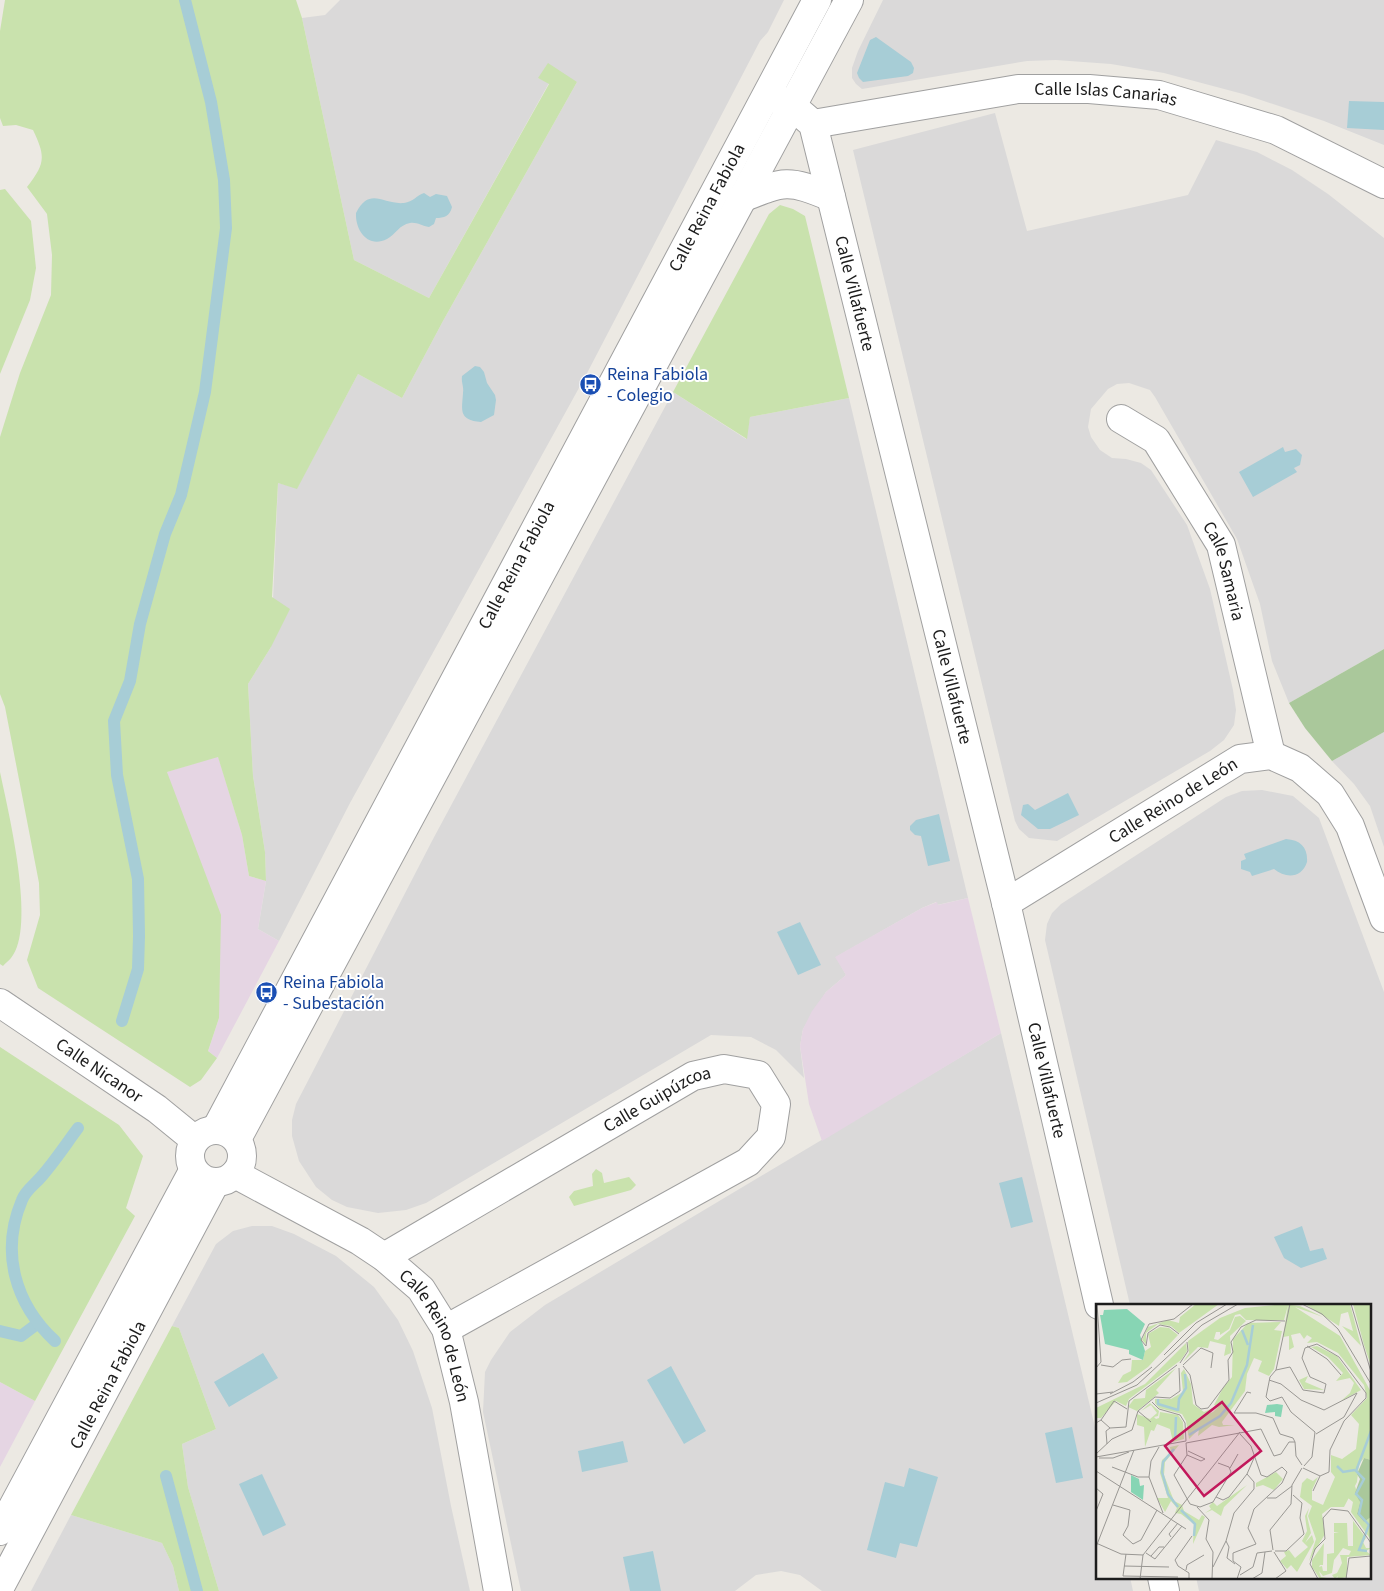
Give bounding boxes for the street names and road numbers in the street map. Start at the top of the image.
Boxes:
street label: Calle Islas Canarias [1034,77,1180,113]
street label: Calle Reina Fabiola [663,139,751,276]
street label: Calle Villafuerte [828,233,881,354]
street label: Calle Reina Fabiola [472,496,561,634]
street label: Calle Samaria [1196,516,1251,623]
street label: Calle Villafuerte [926,626,978,747]
street label: Calle Reino de León [1104,751,1243,850]
street label: Calle Villafuerte [1021,1020,1072,1141]
street label: Calle Nicanor [51,1032,148,1109]
street label: Calle Guipúzcoa [599,1060,713,1139]
street label: Calle Reino de León [393,1263,476,1405]
street label: Calle Reina Fabiola [64,1316,152,1454]

